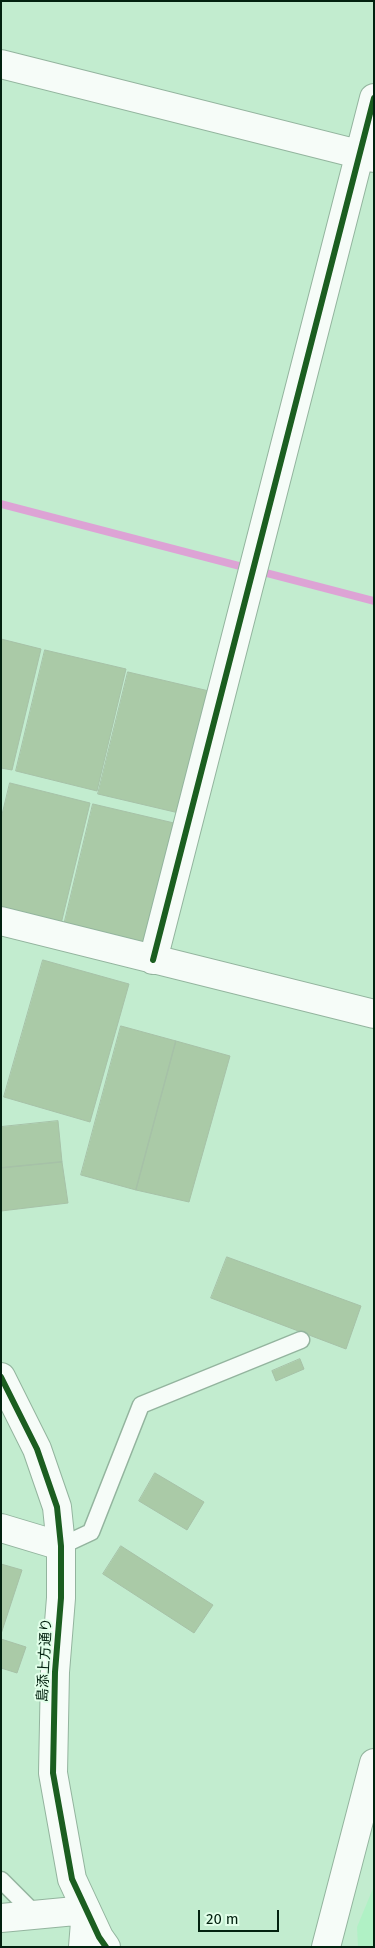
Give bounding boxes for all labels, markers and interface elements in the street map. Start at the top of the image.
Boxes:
street label: 島添上方通り [34,1618,56,1702]
scale bar [200,1900,281,1932]
text: 20 m [206,1910,239,1928]

